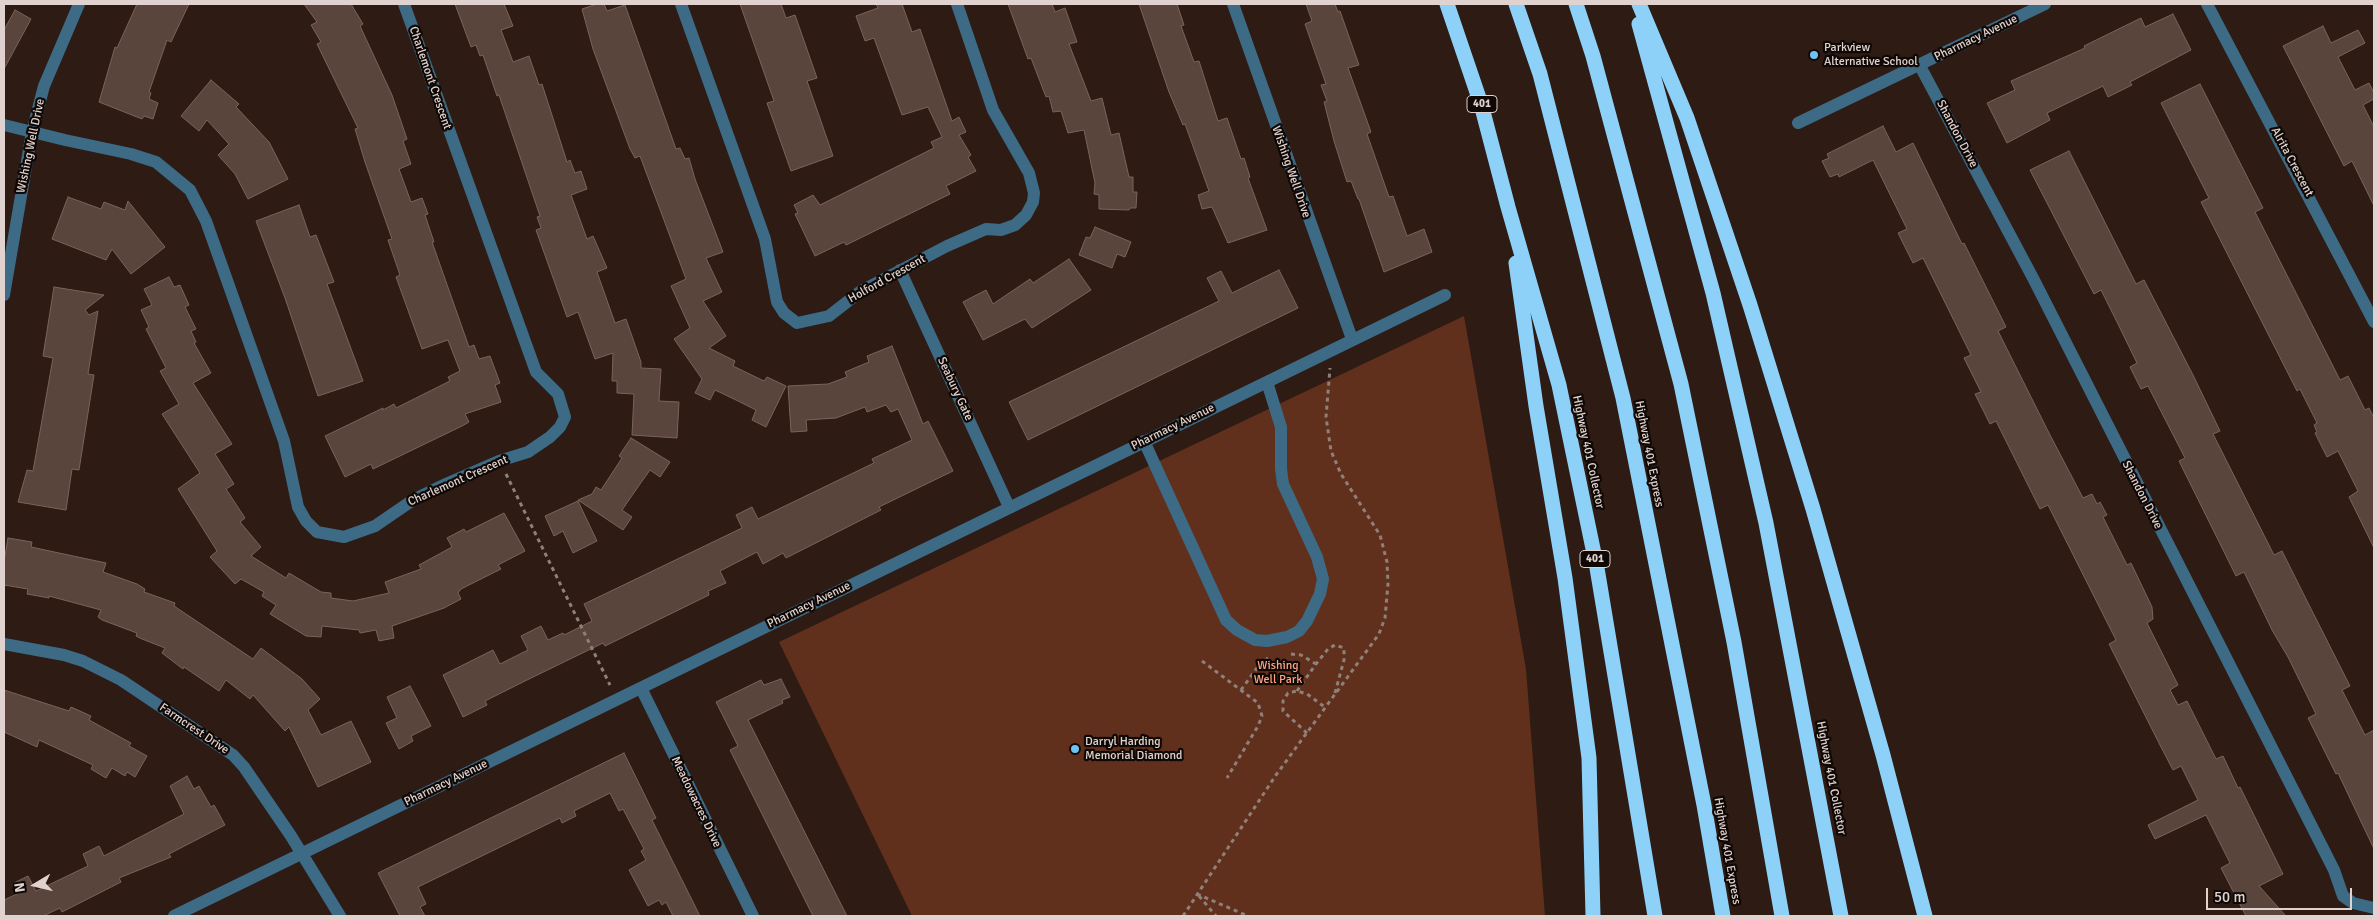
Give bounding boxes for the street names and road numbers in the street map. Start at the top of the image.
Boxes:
street label: Pharmacy Avenue [1932,12,2020,64]
street label: Charlemont Crescent [406,25,454,131]
road number: 401 [1467,96,1497,112]
street label: Wishing Well Drive [14,97,48,195]
street label: Shandon Drive [1933,98,1981,170]
street label: Wishing Well Drive [1269,124,1313,220]
street label: Alrita Crescent [2268,125,2316,199]
street label: Holford Crescent [846,252,928,306]
street label: Seabury Gate [934,355,976,423]
street label: Highway 401 Collector [1569,394,1607,510]
street label: Highway 401 Express [1632,400,1666,508]
street label: Pharmacy Avenue [1129,401,1217,453]
street label: Charlemont Crescent [406,452,510,510]
street label: Shandon Drive [2119,459,2165,531]
road number: 401 [1580,550,1610,568]
street label: Pharmacy Avenue [765,579,853,631]
street label: Farmcrest Drive [157,700,231,758]
street label: Highway 401 Collector [1813,720,1849,836]
street label: Meadowacres Drive [668,754,724,850]
street label: Pharmacy Avenue [402,757,490,809]
street label: Highway 401 Express [1711,796,1743,906]

